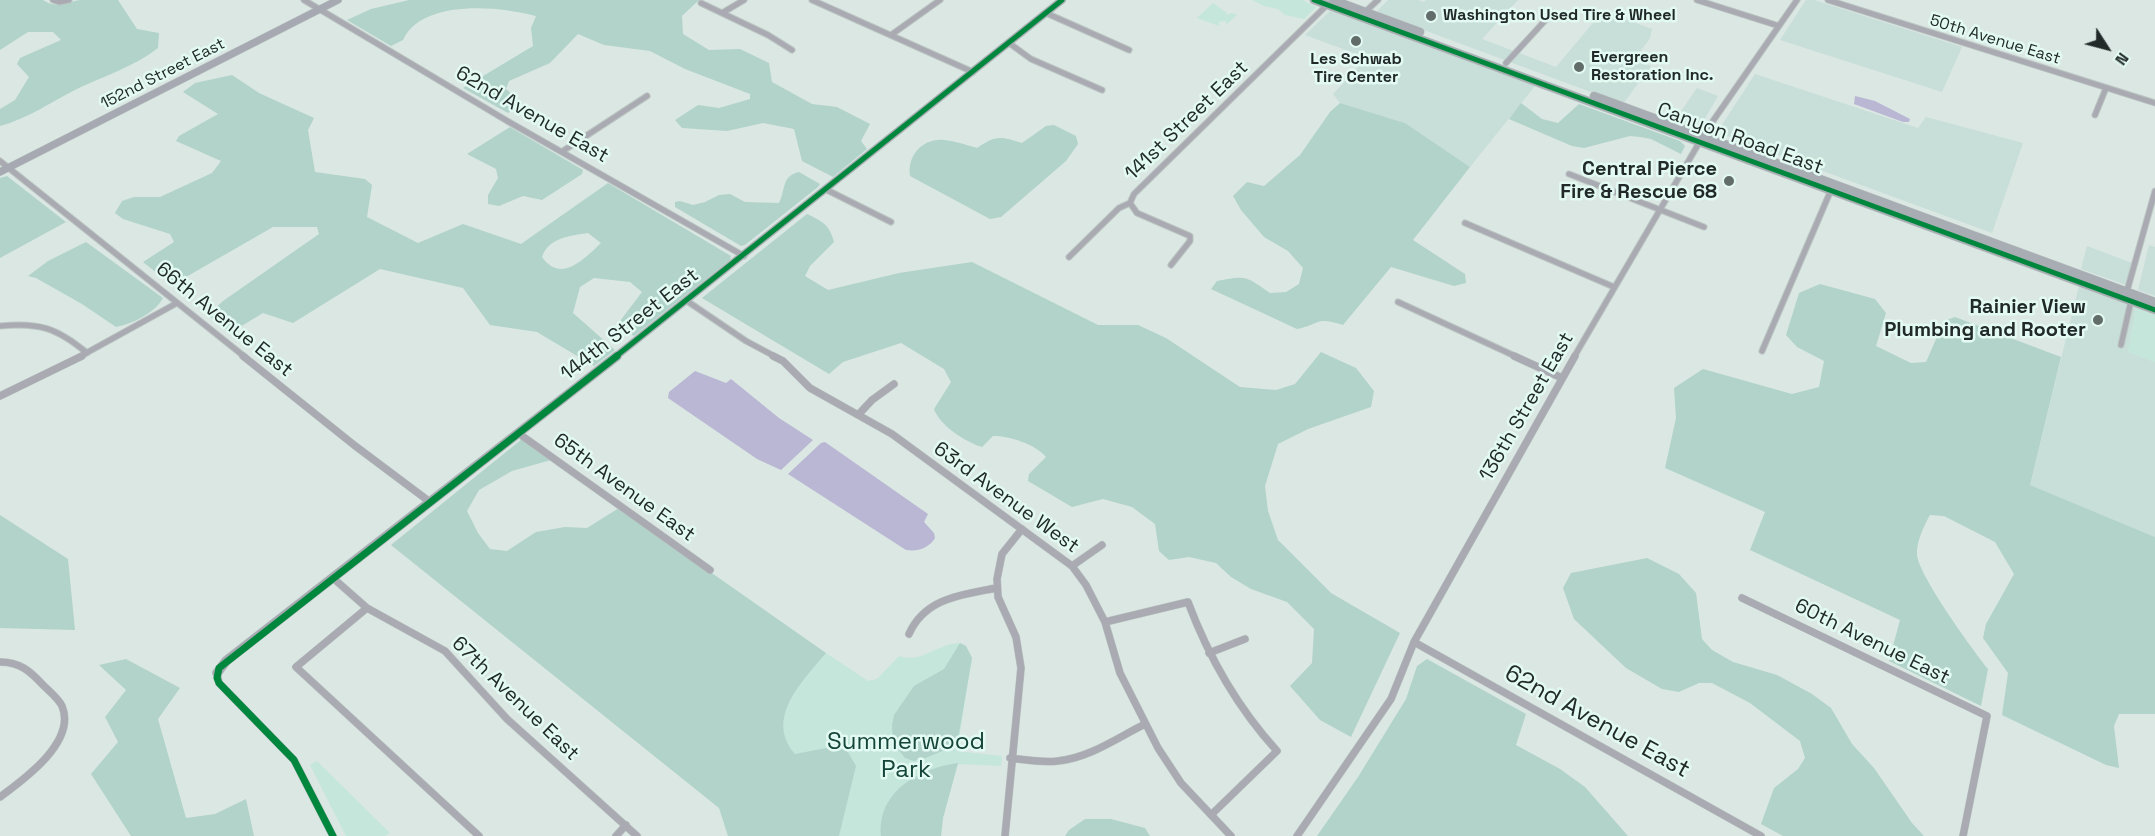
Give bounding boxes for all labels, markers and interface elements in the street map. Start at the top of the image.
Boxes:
place label: Washington Used Tire & Wheel [1443,6,1676,26]
marker: Washington Used Tire & Wheel [1424,9,1438,23]
street label: 50th Avenue East [1927,11,2063,69]
north arrow [2077,18,2137,78]
street label: 152nd Street East [98,34,228,114]
marker: Les Schwab Tire Center [1349,34,1363,48]
place label: Evergreen Restoration Inc. [1591,48,1714,86]
text: N [2110,48,2134,69]
place label: Les Schwab Tire Center [1310,50,1402,88]
street label: 141st Street East [1120,56,1254,186]
marker: Evergreen Restoration Inc. [1572,60,1586,74]
street label: 62nd Avenue East [451,61,613,169]
street label: Canyon Road East [1654,98,1826,180]
place label: Central Pierce Fire & Rescue 68 [1560,158,1717,205]
marker: Central Pierce Fire & Rescue 68 [1722,174,1736,188]
street label: 66th Avenue East [151,257,297,383]
street label: 144th Street East [556,264,704,386]
place label: Rainier View Plumbing and Rooter [1884,296,2086,343]
marker: Rainier View Plumbing and Rooter [2091,313,2105,327]
street label: 136th Street East [1475,328,1579,486]
street label: 65th Avenue East [549,429,699,547]
street label: 63rd Avenue West [929,437,1083,559]
street label: 60th Avenue East [1791,594,1953,690]
street label: 67th Avenue East [446,632,584,766]
street label: 62nd Avenue East [1500,659,1694,785]
park label: Summerwood Park [827,728,985,784]

